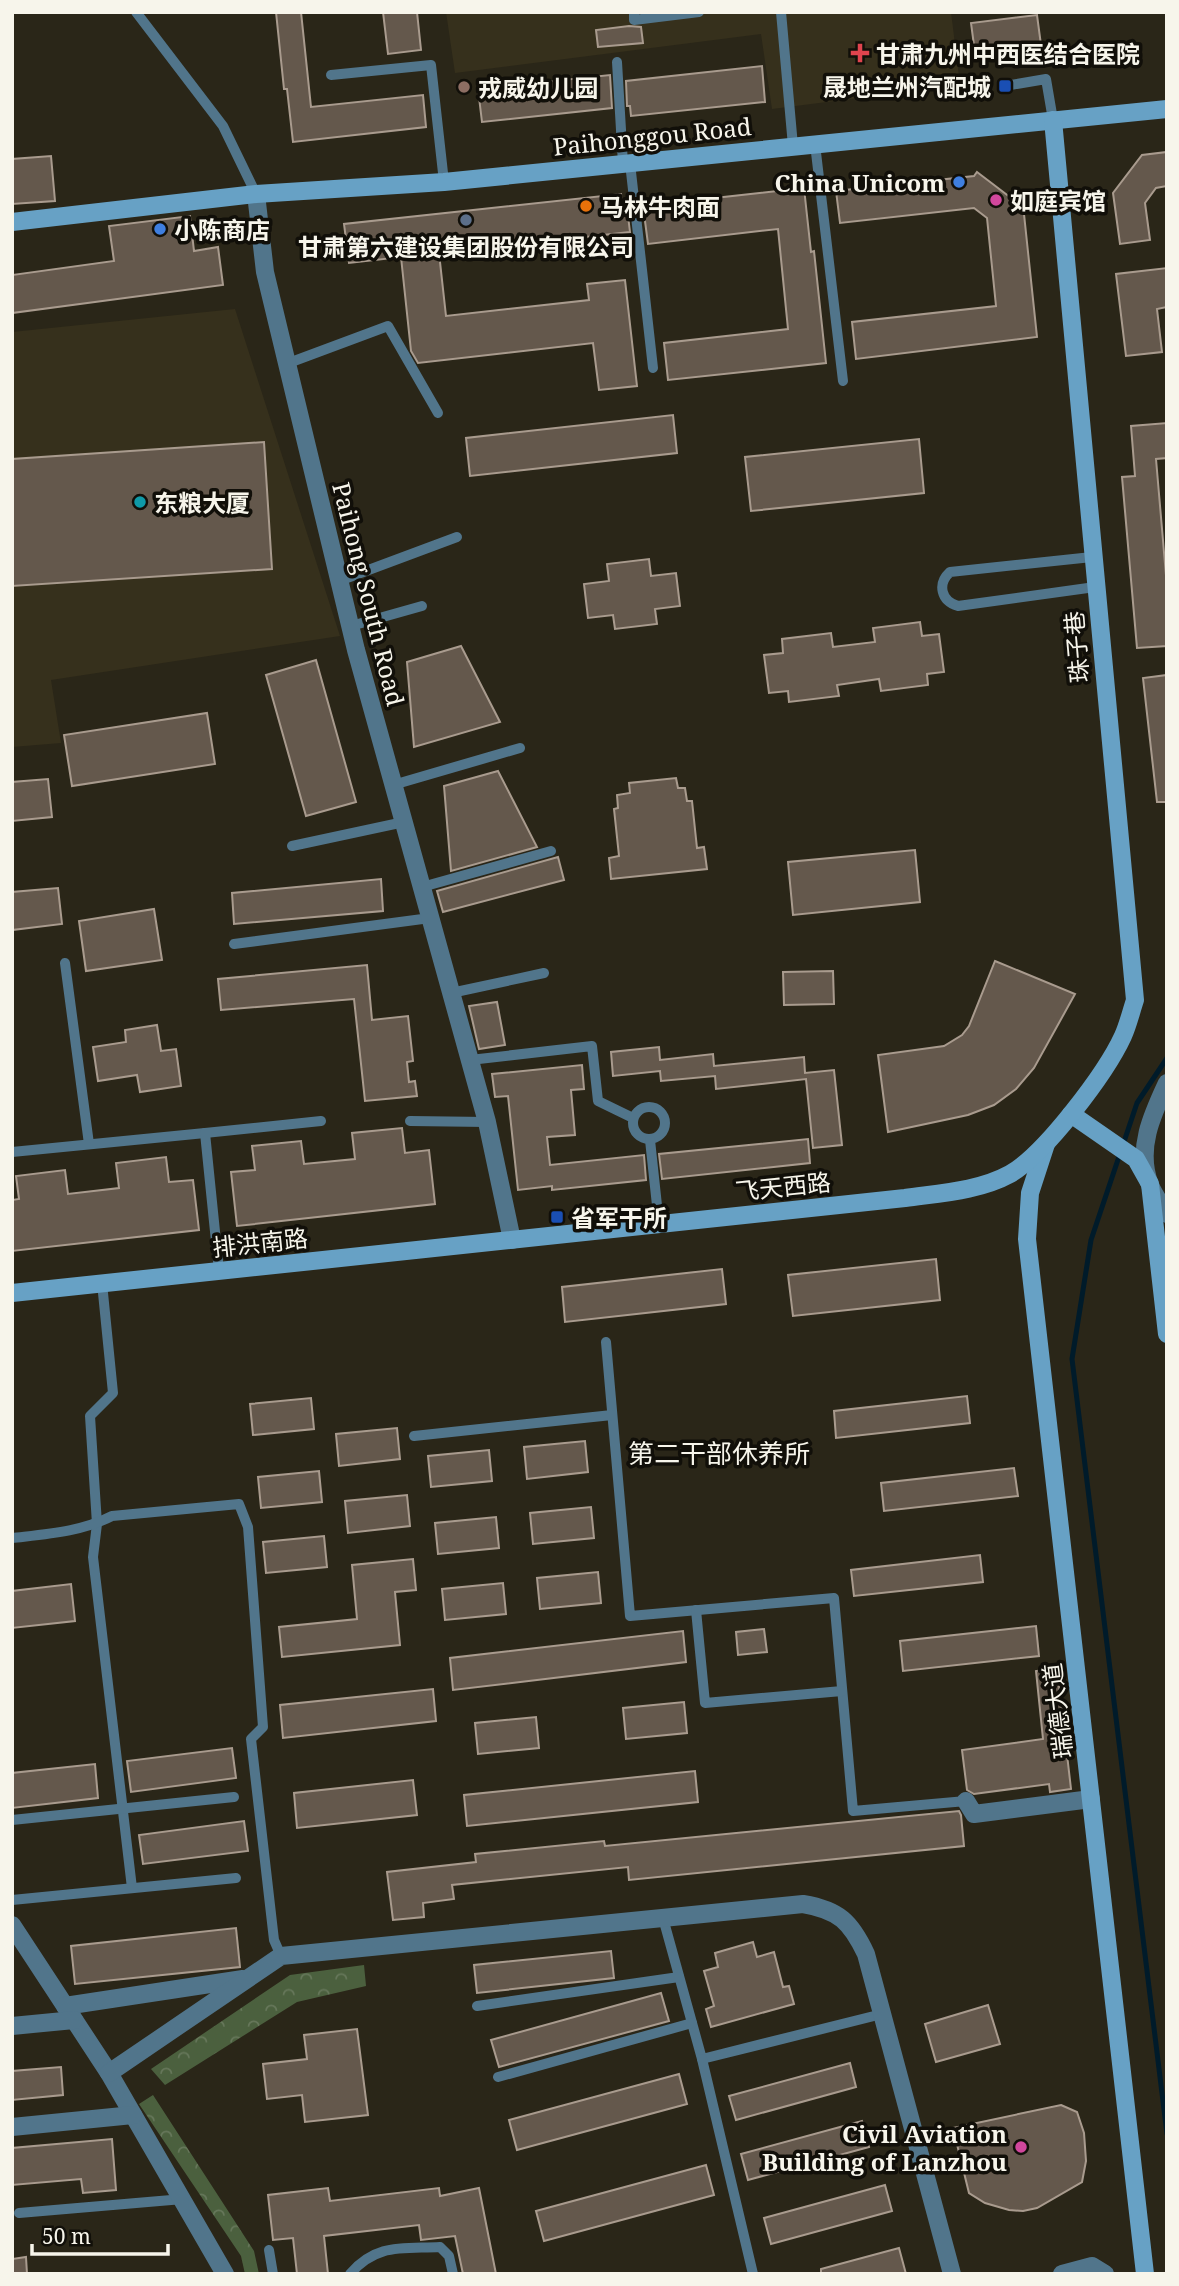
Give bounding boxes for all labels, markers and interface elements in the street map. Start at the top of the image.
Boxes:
place label: 甘肃九州中西医结合医院 [876,37,1140,70]
marker: 甘肃九州中西医结合医院 [850,43,870,63]
place label: 晟地兰州汽配城 [823,70,991,103]
place label: 戎威幼儿园 [478,71,598,104]
marker: 晟地兰州汽配城 [997,78,1013,94]
marker: 戎威幼儿园 [456,79,472,95]
street label: Paihonggou Road [551,109,753,163]
place label: China Unicom [774,166,945,199]
marker: China Unicom [951,174,967,190]
place label: 如庭宾馆 [1010,184,1106,217]
place label: 马林牛肉面 [600,190,720,223]
marker: 如庭宾馆 [988,192,1004,208]
marker: 马林牛肉面 [578,198,594,214]
marker: 甘肃第六建设集团股份有限公司 [458,212,474,228]
place label: 小陈商店 [174,213,270,246]
marker: 小陈商店 [152,221,168,237]
place label: 甘肃第六建设集团股份有限公司 [298,230,634,263]
street label: Paihong South Road [325,479,413,709]
place label: 东粮大厦 [154,486,250,519]
marker: 东粮大厦 [132,494,148,510]
street label: 珠子巷 [1056,610,1096,684]
street label: 飞天西路 [734,1165,832,1207]
place label: 省军干所 [571,1201,667,1234]
marker: 省军干所 [549,1209,565,1225]
street label: 排洪南路 [211,1221,309,1263]
district label: 第二干部休养所 [628,1435,810,1471]
street label: 瑞德大道 [1035,1661,1079,1761]
place label: Civil Aviation Building of Lanzhou [762,2117,1007,2178]
marker: Civil Aviation Building of Lanzhou [1013,2139,1029,2155]
scale bar [32,2212,168,2256]
text: 50 m [42,2222,91,2250]

